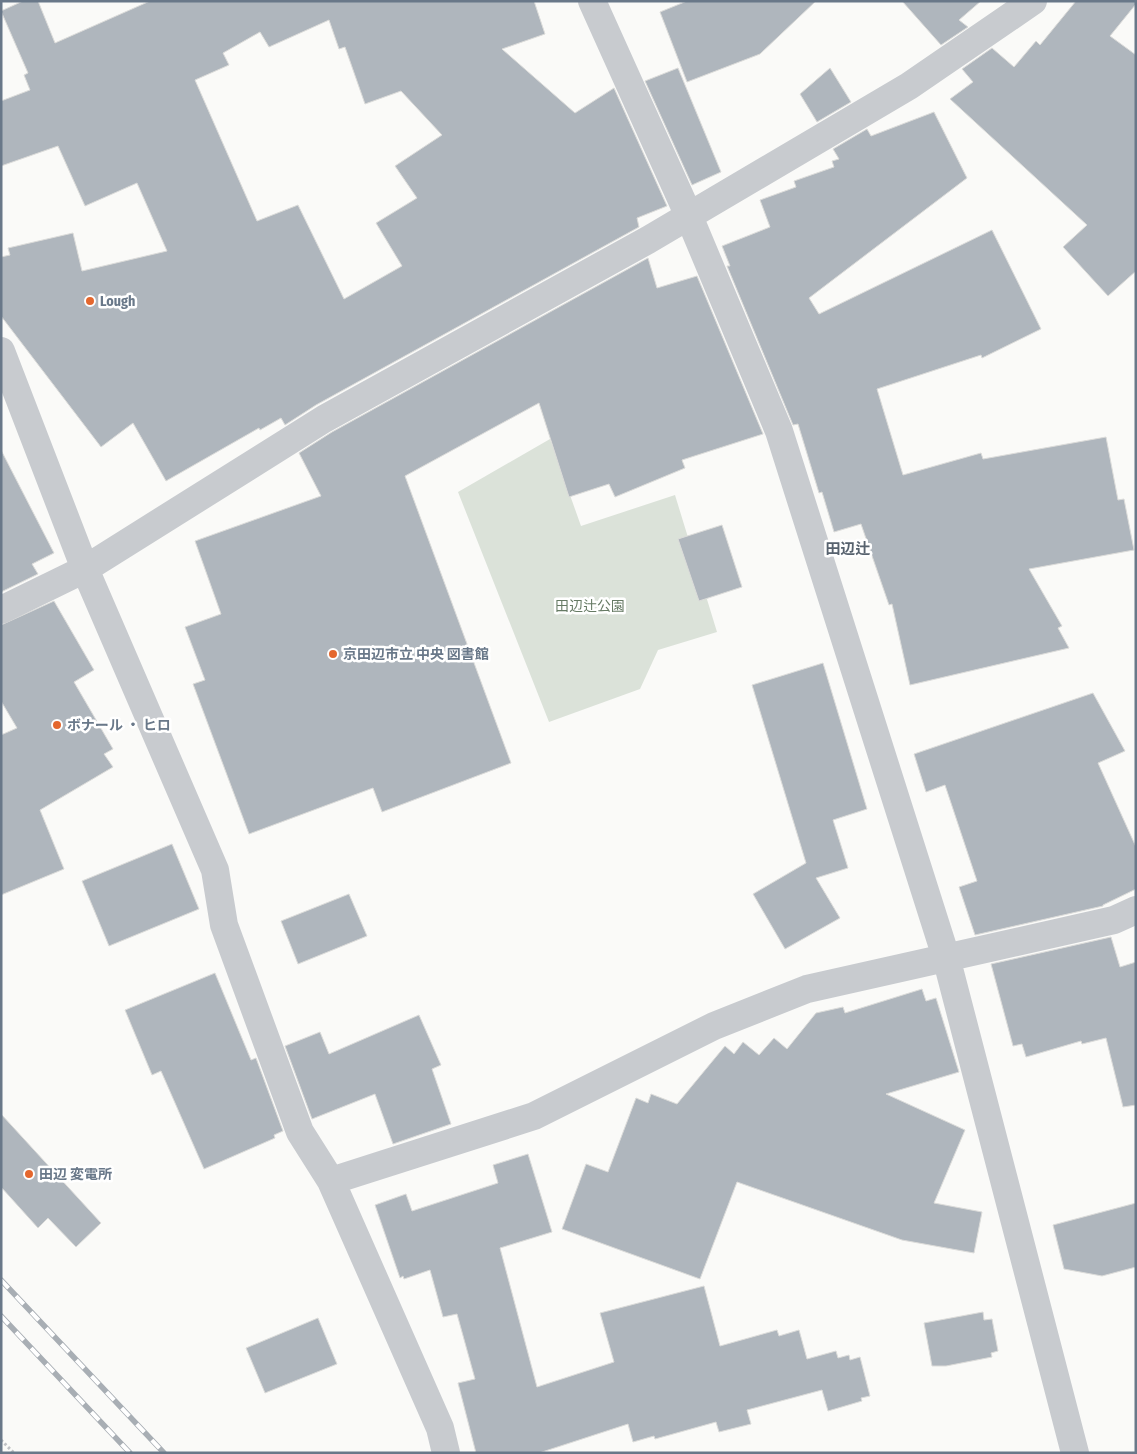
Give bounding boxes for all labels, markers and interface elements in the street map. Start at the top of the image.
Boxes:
place label: Lough [100,293,135,310]
marker: Lough [84,295,96,307]
district label: 田辺辻 [825,540,871,558]
park label: 田辺辻公園 [555,598,625,615]
place label: 京田辺市立 中央 図書館 [343,646,489,663]
marker: 京田辺市立 中央 図書館 [327,648,339,660]
place label: ボナール ・ ヒロ [67,717,171,734]
marker: ボナール ・ ヒロ [51,719,63,731]
place label: 田辺 変電所 [39,1166,112,1183]
marker: 田辺 変電所 [23,1168,35,1180]

